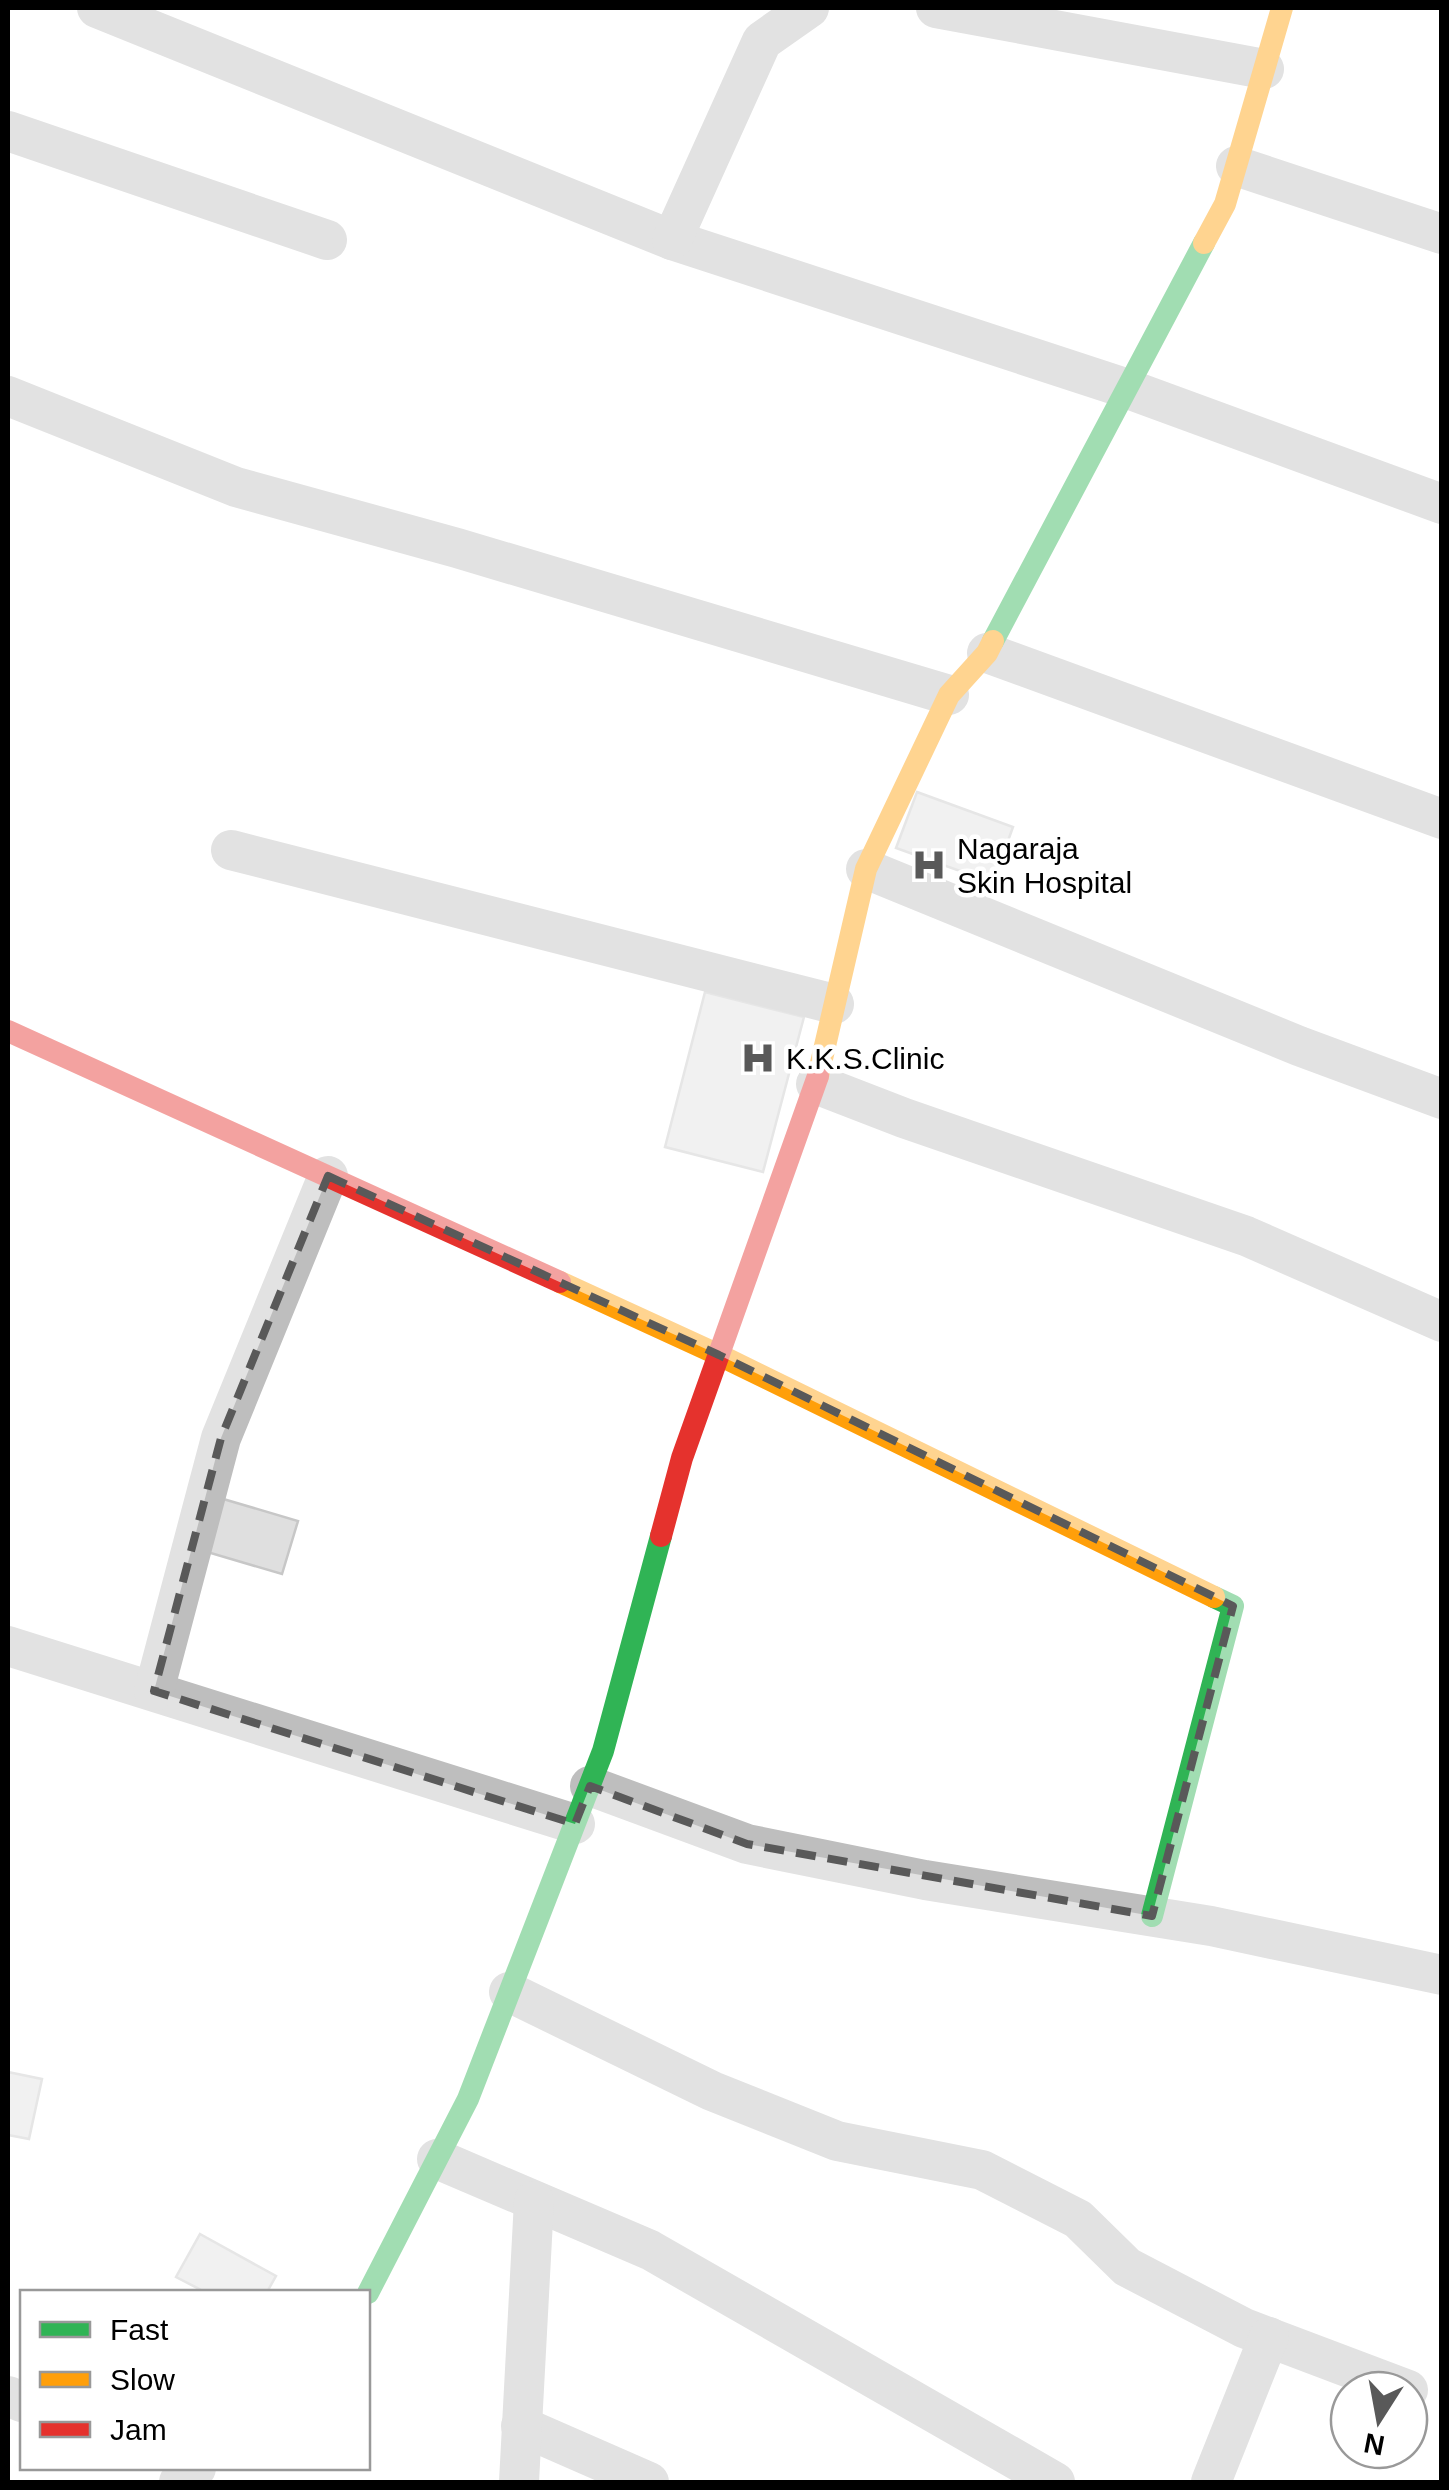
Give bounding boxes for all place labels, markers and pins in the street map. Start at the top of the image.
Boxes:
place label: Nagaraja Skin Hospital [957,832,1132,899]
hospital icon: Nagaraja Skin Hospital [910,846,948,884]
hospital icon: K.K.S.Clinic [739,1039,777,1077]
place label: K.K.S.Clinic [786,1042,944,1075]

